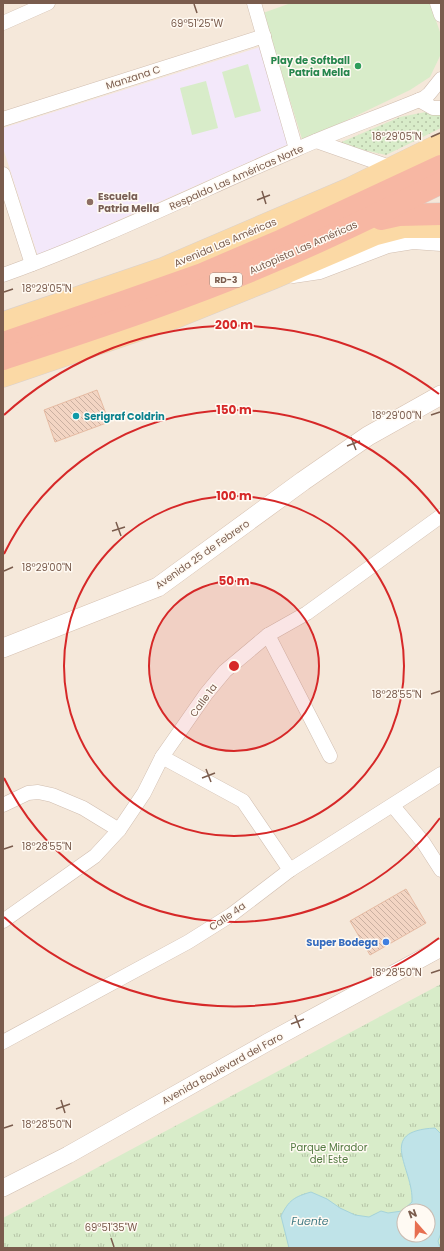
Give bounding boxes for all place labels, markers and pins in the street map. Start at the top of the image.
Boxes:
place label: Play de Softball Patria Mella [271,53,350,80]
marker: Play de Softball Patria Mella [353,61,363,71]
place label: Escuela Patria Mella [98,189,159,216]
marker: Escuela Patria Mella [85,197,95,207]
place label: Serigraf Coldrin [84,409,165,424]
marker: Serigraf Coldrin [71,411,81,421]
centre of rings [227,659,241,673]
place label: Super Bodega [306,935,378,950]
marker: Super Bodega [381,937,391,947]

